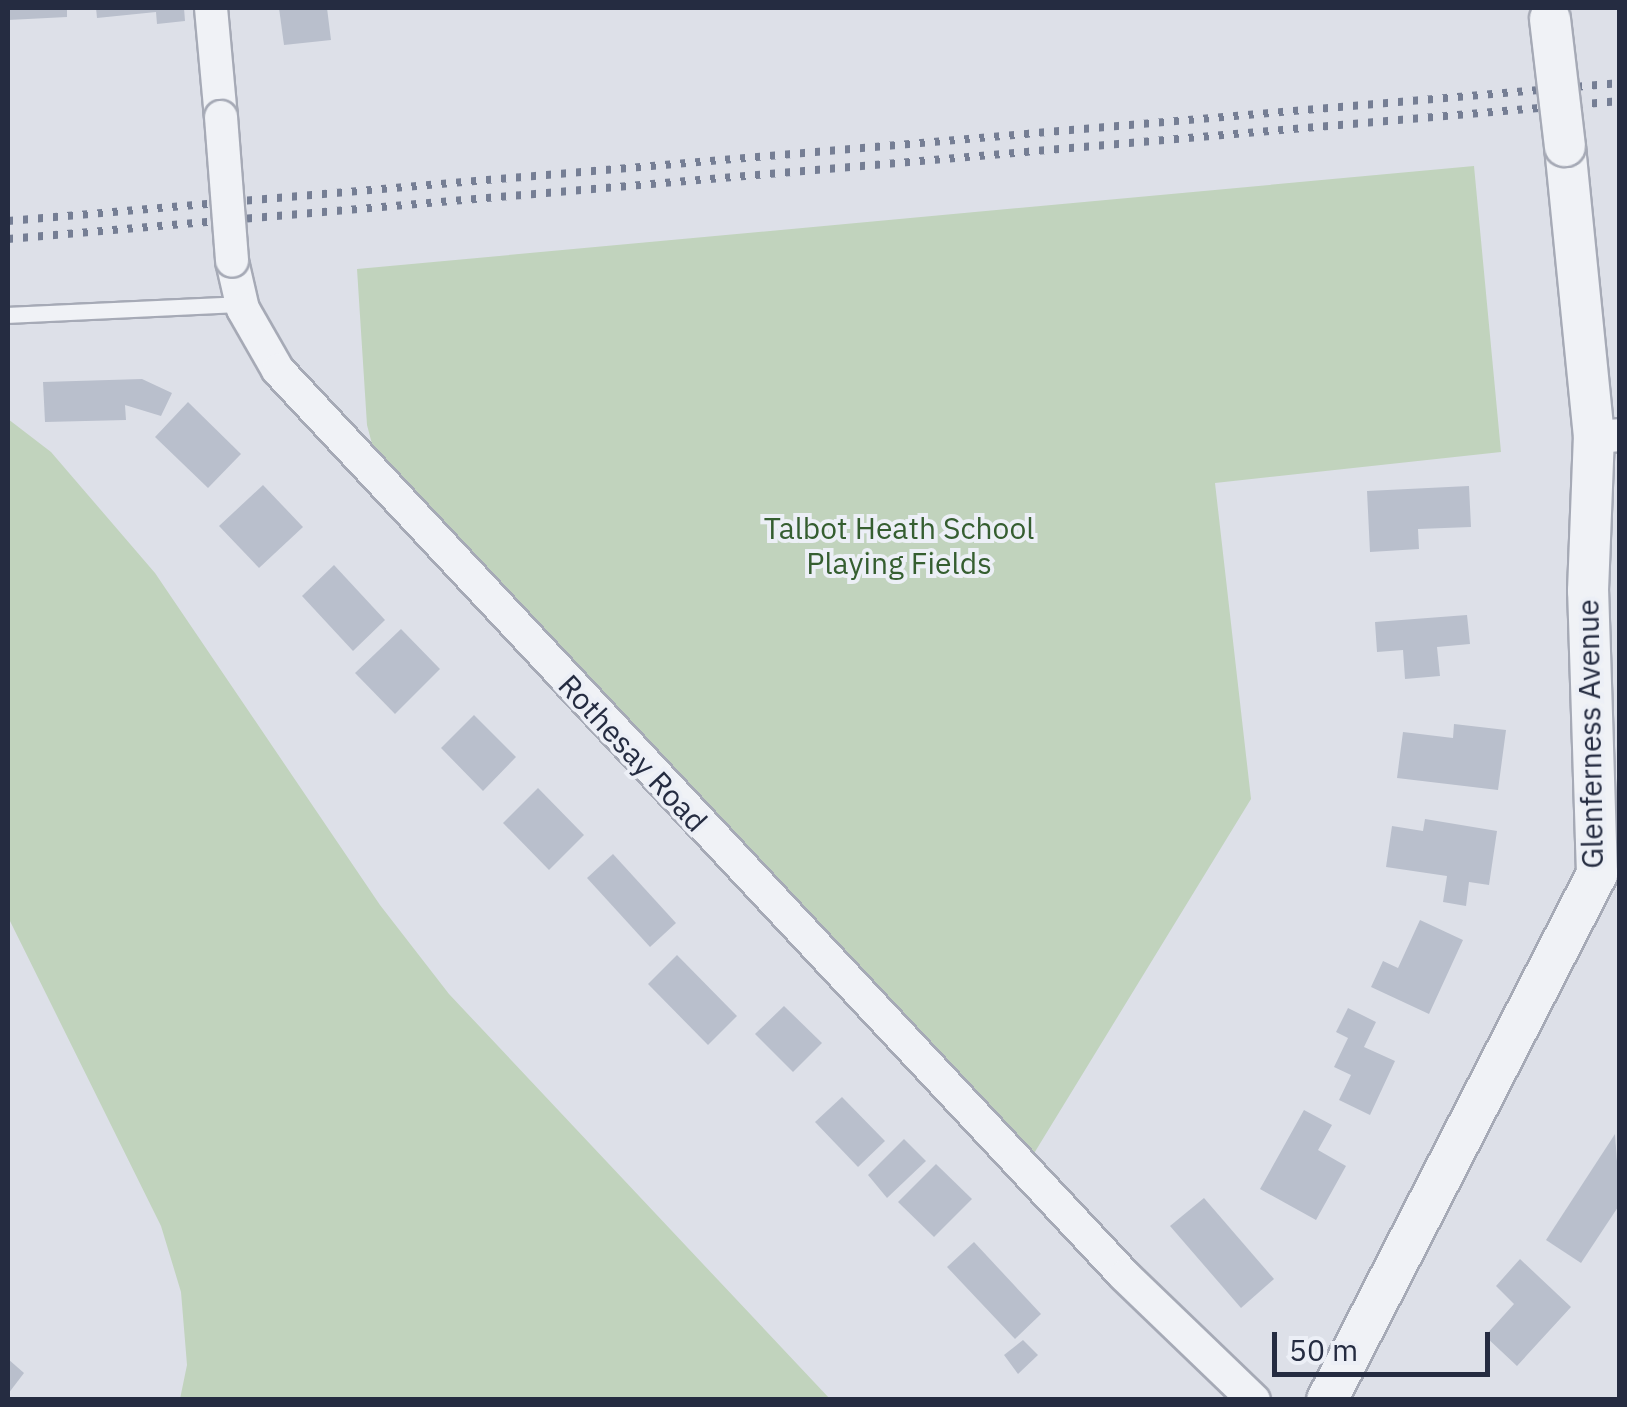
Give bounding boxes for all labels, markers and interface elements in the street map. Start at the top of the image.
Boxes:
park label: Talbot Heath School Playing Fields [764,510,1034,580]
street label: Glenferness Avenue [1570,599,1610,869]
street label: Rothesay Road [551,667,715,839]
scale bar [1277,1312,1494,1374]
text: 50 m [1289,1330,1358,1369]

